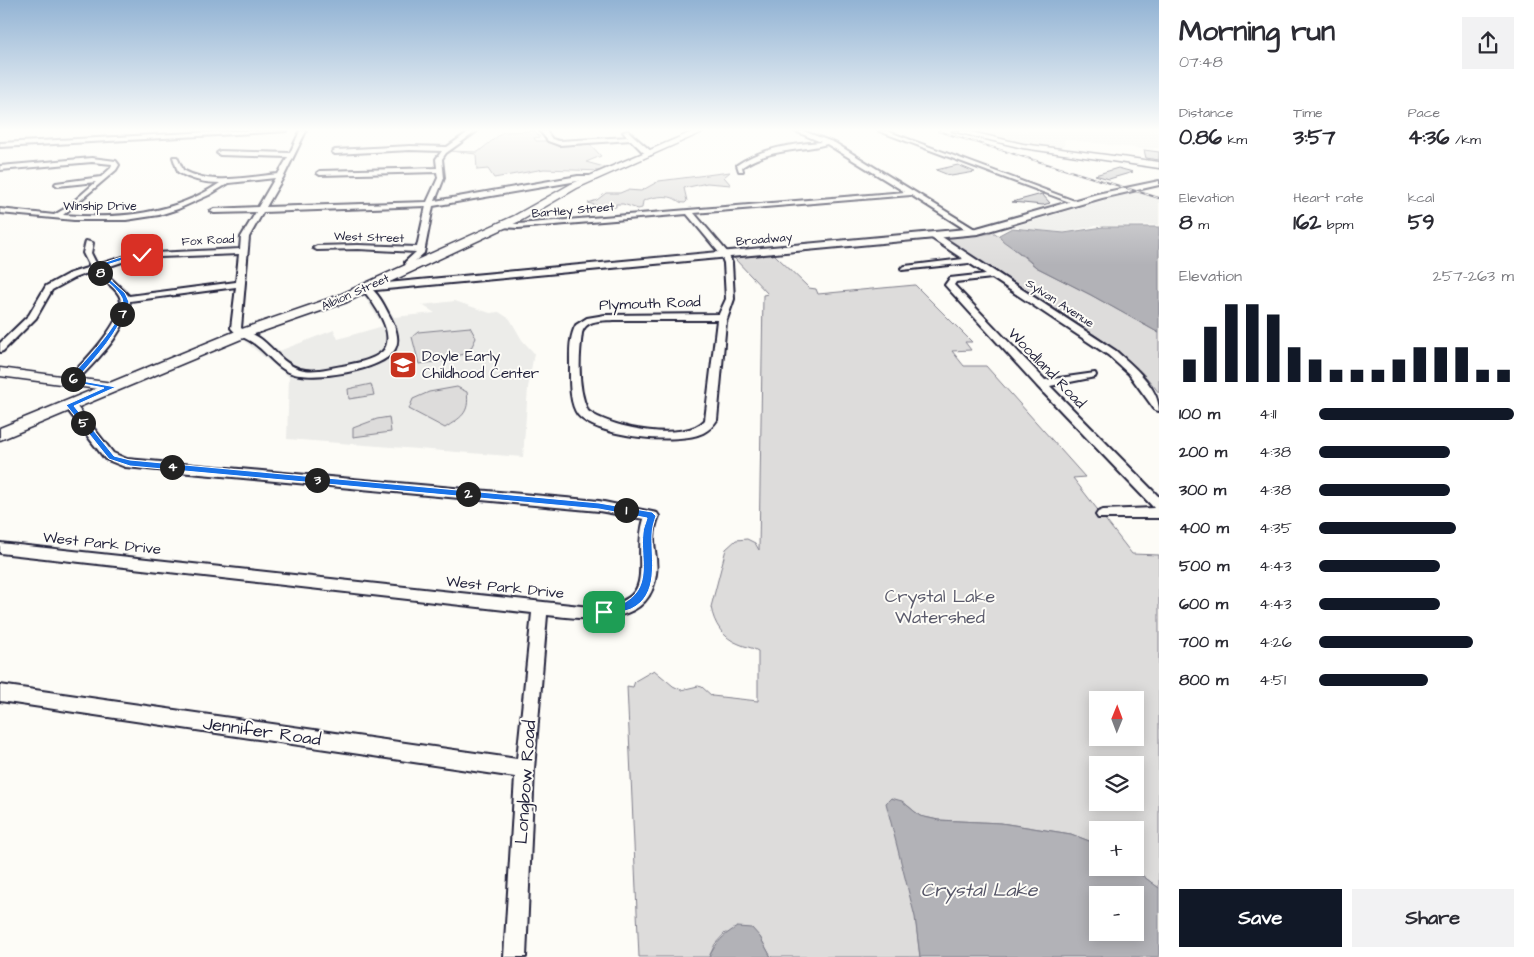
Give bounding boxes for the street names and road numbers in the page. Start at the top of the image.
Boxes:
street label: Winship Drive [63,198,137,215]
street label: Bartley Street [531,198,615,224]
street label: West Street [333,228,405,247]
street label: Broadway [735,229,793,251]
street label: Fox Road [181,231,235,250]
street label: Albion Street [319,270,392,315]
street label: Sylvan Avenue [1022,275,1098,333]
street label: Plymouth Road [599,291,702,317]
street label: Woodland Road [1003,324,1091,413]
street label: West Park Drive [42,527,162,560]
street label: West Park Drive [445,571,565,604]
street label: Jennifer Road [201,711,323,752]
street label: Longbow Road [509,719,543,845]

